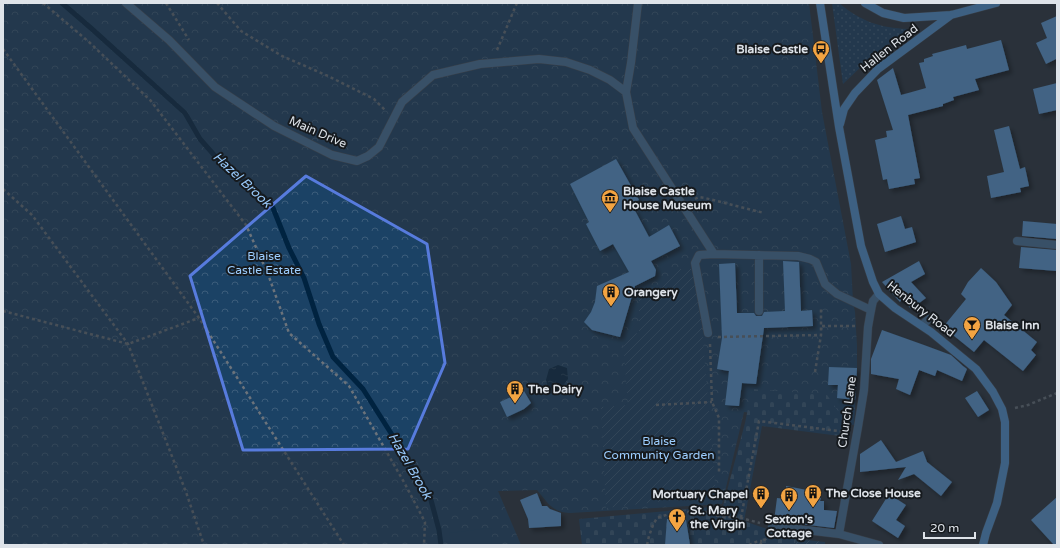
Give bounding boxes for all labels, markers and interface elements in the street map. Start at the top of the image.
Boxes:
street label: Hallen Road [857,21,921,75]
bus stop icon: Blaise Castle [811,39,831,64]
place label: Blaise Castle [736,42,808,56]
street label: Main Drive [287,113,349,151]
water label: Hazel Brook [209,149,275,212]
place label: Blaise Castle House Museum [623,184,712,212]
museum icon: Blaise Castle House Museum [600,188,620,213]
park label: Blaise Castle Estate [227,249,301,277]
street label: Henbury Road [884,278,958,340]
building icon: Orangery [601,282,621,307]
place label: Orangery [624,285,678,300]
bar icon: Blaise Inn [962,315,982,340]
place label: Blaise Inn [985,318,1040,332]
street label: Church Lane [835,375,859,449]
building icon: The Dairy [505,379,525,404]
place label: The Dairy [527,382,583,397]
water label: Hazel Brook [385,430,436,503]
park label: Blaise Community Garden [603,434,715,462]
building icon: The Close House [803,483,823,508]
building icon: Mortuary Chapel [751,484,771,509]
building icon: Sexton's Cottage [779,486,799,511]
place label: The Close House [825,486,921,500]
place label: Mortuary Chapel [652,487,748,502]
place label: St. Mary the Virgin [689,503,745,532]
church icon: St. Mary the Virgin [667,507,687,532]
place label: Sexton's Cottage [765,512,813,541]
scale bar [924,514,975,540]
text: 20 m [930,521,959,535]

